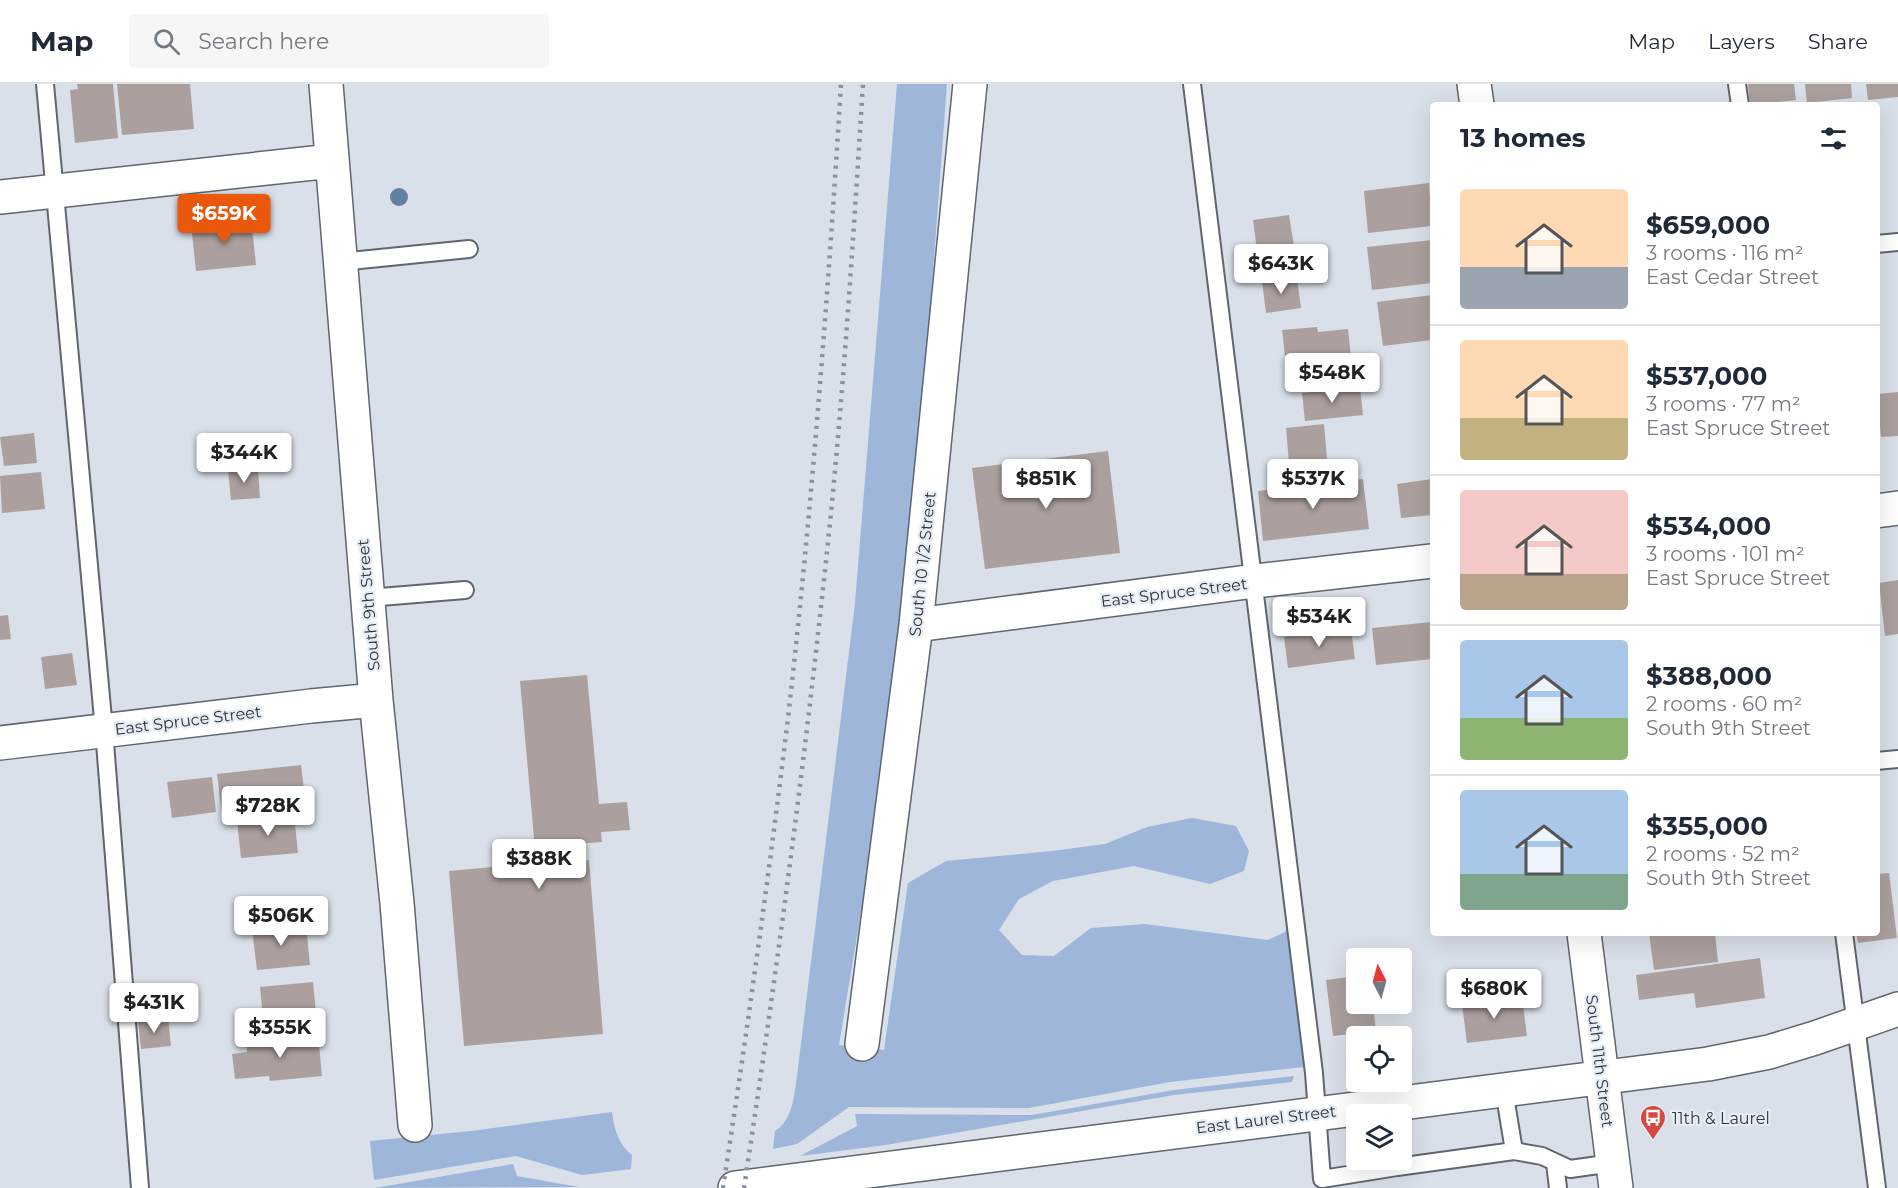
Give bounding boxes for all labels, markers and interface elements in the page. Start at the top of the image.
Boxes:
search box [129,14,549,68]
text: Map [30,24,93,58]
icon: search [150,25,183,58]
text: Search here [198,28,329,55]
text: Map [1628,29,1675,54]
text: Layers [1708,29,1775,54]
text: Share [1808,29,1868,54]
text: 13 homes [1460,122,1586,154]
icon: filters [1817,122,1850,155]
pin: $659K [182,194,266,245]
text: $659K [192,201,256,225]
text: $659,000 [1646,209,1770,241]
icon: home [1508,213,1580,285]
text: 3 rooms · 116 m² [1646,241,1804,265]
pin: $643K [1239,244,1323,295]
text: $643K [1248,251,1314,275]
text: East Cedar Street [1646,265,1819,289]
pin: $548K [1290,353,1374,404]
text: $548K [1299,360,1365,384]
text: $537,000 [1646,360,1767,392]
icon: home [1508,364,1580,436]
text: 3 rooms · 77 m² [1646,392,1801,416]
text: East Spruce Street [1646,416,1830,440]
pin: $344K [202,433,286,484]
text: $344K [211,440,277,464]
pin: $851K [1004,459,1088,510]
pin: $537K [1271,459,1355,510]
text: $851K [1016,466,1076,490]
text: $537K [1281,466,1345,490]
street label: South 10 1/2 Street [905,490,940,637]
text: $534,000 [1646,510,1771,542]
icon: home [1508,514,1580,586]
street label: South 9th Street [353,538,384,671]
text: 3 rooms · 101 m² [1646,542,1805,566]
text: East Spruce Street [1646,566,1830,590]
street label: East Spruce Street [1100,574,1249,611]
pin: $534K [1277,597,1361,648]
text: $534K [1287,604,1351,628]
text: $388,000 [1646,660,1772,692]
icon: home [1508,664,1580,736]
text: 2 rooms · 60 m² [1646,692,1802,716]
street label: East Spruce Street [114,702,263,739]
text: South 9th Street [1646,716,1811,740]
pin: $728K [226,786,310,837]
text: $728K [236,793,300,817]
text: $355,000 [1646,810,1768,842]
icon: home [1508,814,1580,886]
pin: $388K [497,839,581,890]
text: 2 rooms · 52 m² [1646,842,1800,866]
text: $388K [506,846,572,870]
text: South 9th Street [1646,866,1811,890]
pin: $506K [239,896,323,947]
text: $506K [248,903,314,927]
north arrow [1346,948,1412,1014]
map controls [1346,948,1412,1170]
pin: $680K [1452,969,1536,1020]
text: $680K [1460,976,1528,1000]
pin: $431K [112,983,196,1034]
text: $431K [123,990,185,1014]
street label: South 11th Street [1582,994,1617,1129]
pin: $355K [238,1008,322,1059]
text: $355K [249,1015,311,1039]
button: locate [1346,1026,1412,1092]
street label: East Laurel Street [1195,1101,1338,1138]
bus stop icon: 11th & Laurel [1638,1103,1668,1141]
button: layers [1346,1104,1412,1170]
place label: 11th & Laurel [1672,1109,1770,1128]

